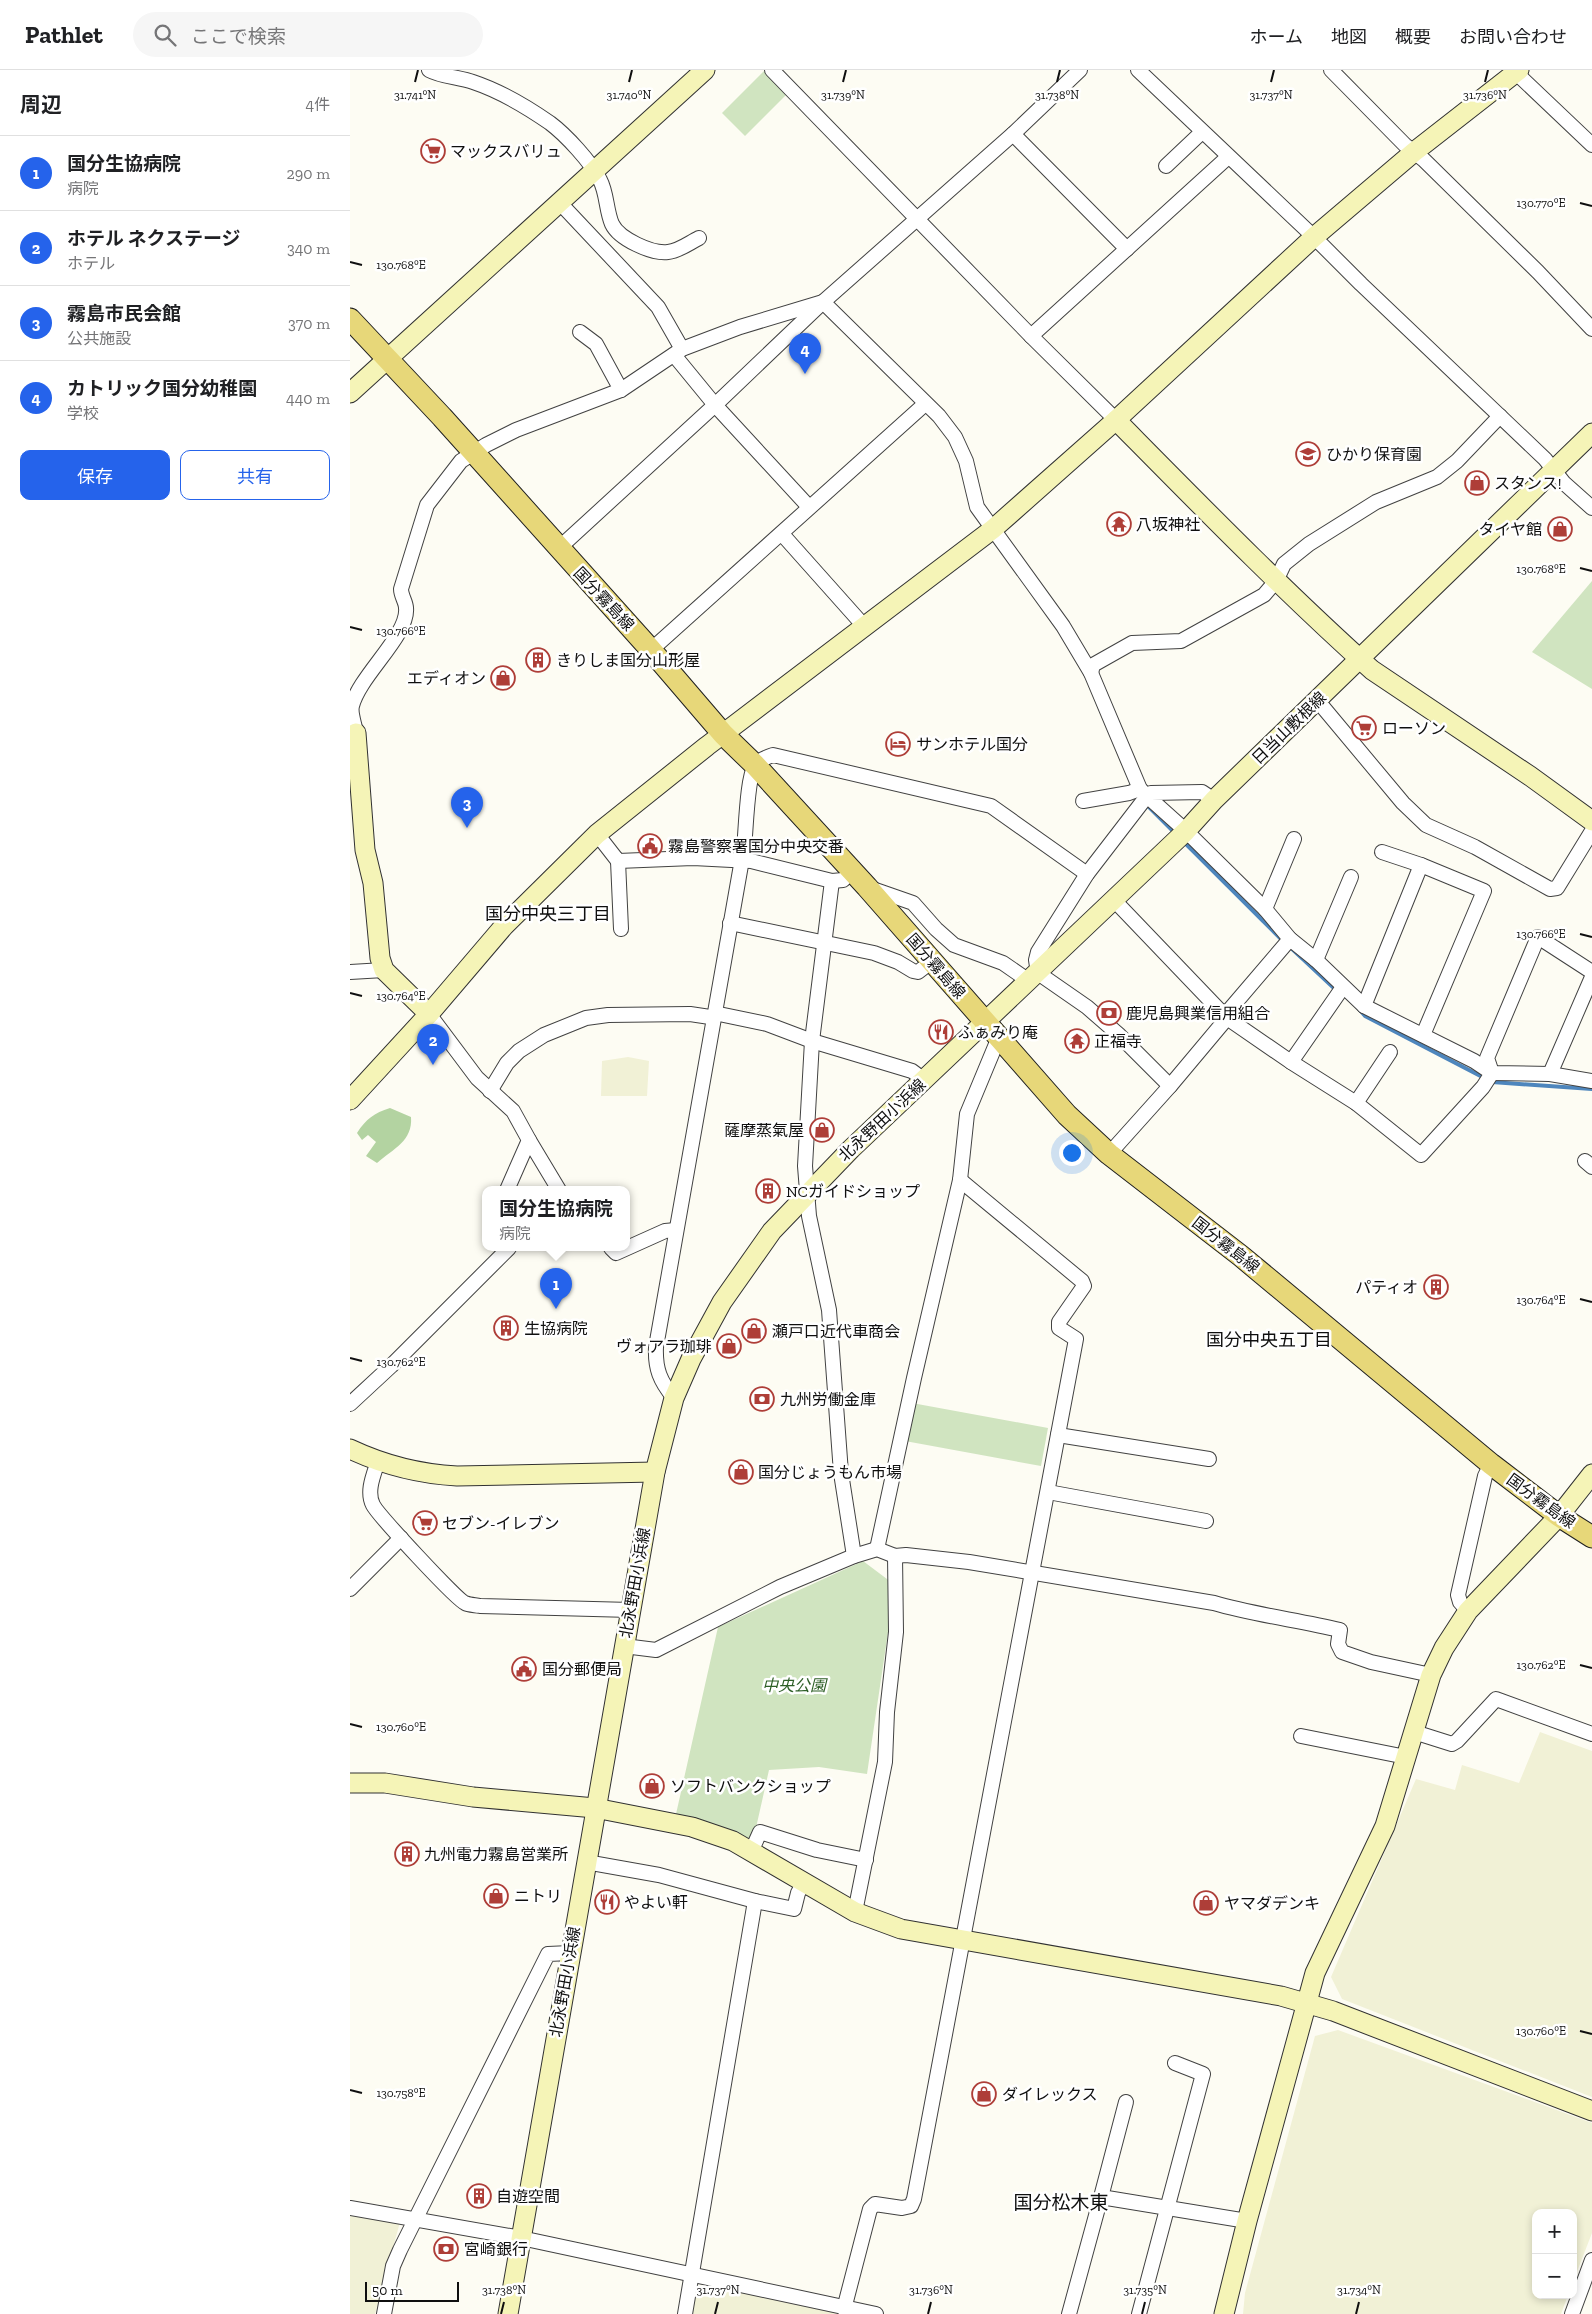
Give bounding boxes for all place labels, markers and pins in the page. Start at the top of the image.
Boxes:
supermarket icon: マックスバリュ [420,138,446,164]
place label: マックスバリュ [450,142,562,161]
pin: 4 [789,333,821,374]
school or university icon: ひかり保育園 [1295,441,1321,467]
place label: ひかり保育園 [1326,445,1422,464]
shop icon: スタンス! [1464,470,1490,496]
place label: スタンス! [1494,474,1562,493]
temple icon: 八坂神社 [1106,511,1132,537]
place label: 八坂神社 [1136,515,1200,534]
shop icon: タイヤ館 [1547,516,1573,542]
place label: タイヤ館 [1478,520,1542,539]
building icon: きりしま国分山形屋 [525,647,551,673]
place label: きりしま国分山形屋 [556,651,700,670]
shop icon: エディオン [490,665,516,691]
place label: エディオン [407,669,486,688]
supermarket icon: ローソン [1351,715,1377,741]
place label: ローソン [1382,719,1446,738]
hotel icon: サンホテル国分 [885,731,911,757]
place label: サンホテル国分 [916,735,1028,754]
pin: 3 [451,787,483,828]
public building icon: 霧島警察署国分中央交番 [637,833,663,859]
place label: 霧島警察署国分中央交番 [668,837,844,856]
bank icon: 鹿児島興業信用組合 [1096,1000,1122,1026]
place label: 鹿児島興業信用組合 [1126,1004,1270,1023]
restaurant icon: ふぁみり庵 [928,1019,954,1045]
place label: ふぁみり庵 [958,1023,1038,1042]
pin: 2 [417,1024,449,1065]
temple icon: 正福寺 [1064,1028,1090,1054]
place label: 正福寺 [1094,1032,1142,1051]
shop icon: 薩摩蒸氣屋 [809,1117,835,1143]
place label: 薩摩蒸氣屋 [724,1121,804,1140]
building icon: NCガイドショップ [755,1178,781,1204]
place label: NCガイドショップ [786,1182,920,1201]
pin: 1 [540,1268,572,1309]
building icon: パティオ [1423,1274,1449,1300]
place label: パティオ [1355,1278,1418,1297]
building icon: 生協病院 [493,1315,519,1341]
shop icon: 瀬戸口近代車商会 [741,1318,767,1344]
place label: 生協病院 [524,1319,588,1338]
place label: 瀬戸口近代車商会 [772,1322,900,1341]
shop icon: ヴォアラ珈琲 [716,1333,742,1359]
place label: ヴォアラ珈琲 [616,1337,712,1356]
bank icon: 九州労働金庫 [749,1386,775,1412]
place label: 九州労働金庫 [780,1390,876,1409]
shop icon: 国分じょうもん市場 [728,1459,754,1485]
place label: 国分じょうもん市場 [758,1463,902,1482]
supermarket icon: セブン-イレブン [412,1510,438,1536]
place label: セブン-イレブン [442,1514,560,1533]
public building icon: 国分郵便局 [511,1656,537,1682]
place label: 国分郵便局 [542,1660,622,1679]
shop icon: ソフトバンクショップ [639,1773,665,1799]
place label: ソフトバンクショップ [670,1777,831,1796]
building icon: 九州電力霧島営業所 [394,1841,420,1867]
place label: 九州電力霧島営業所 [424,1845,568,1864]
shop icon: ニトリ [483,1883,509,1909]
place label: ニトリ [514,1887,562,1906]
restaurant icon: やよい軒 [594,1889,620,1915]
shop icon: ヤマダデンキ [1193,1890,1219,1916]
place label: やよい軒 [624,1893,688,1912]
place label: ヤマダデンキ [1224,1894,1320,1913]
shop icon: ダイレックス [971,2081,997,2107]
place label: ダイレックス [1002,2085,1098,2104]
building icon: 自遊空間 [466,2183,492,2209]
place label: 自遊空間 [496,2187,560,2206]
bank icon: 宮崎銀行 [433,2236,459,2262]
place label: 宮崎銀行 [464,2240,528,2259]

